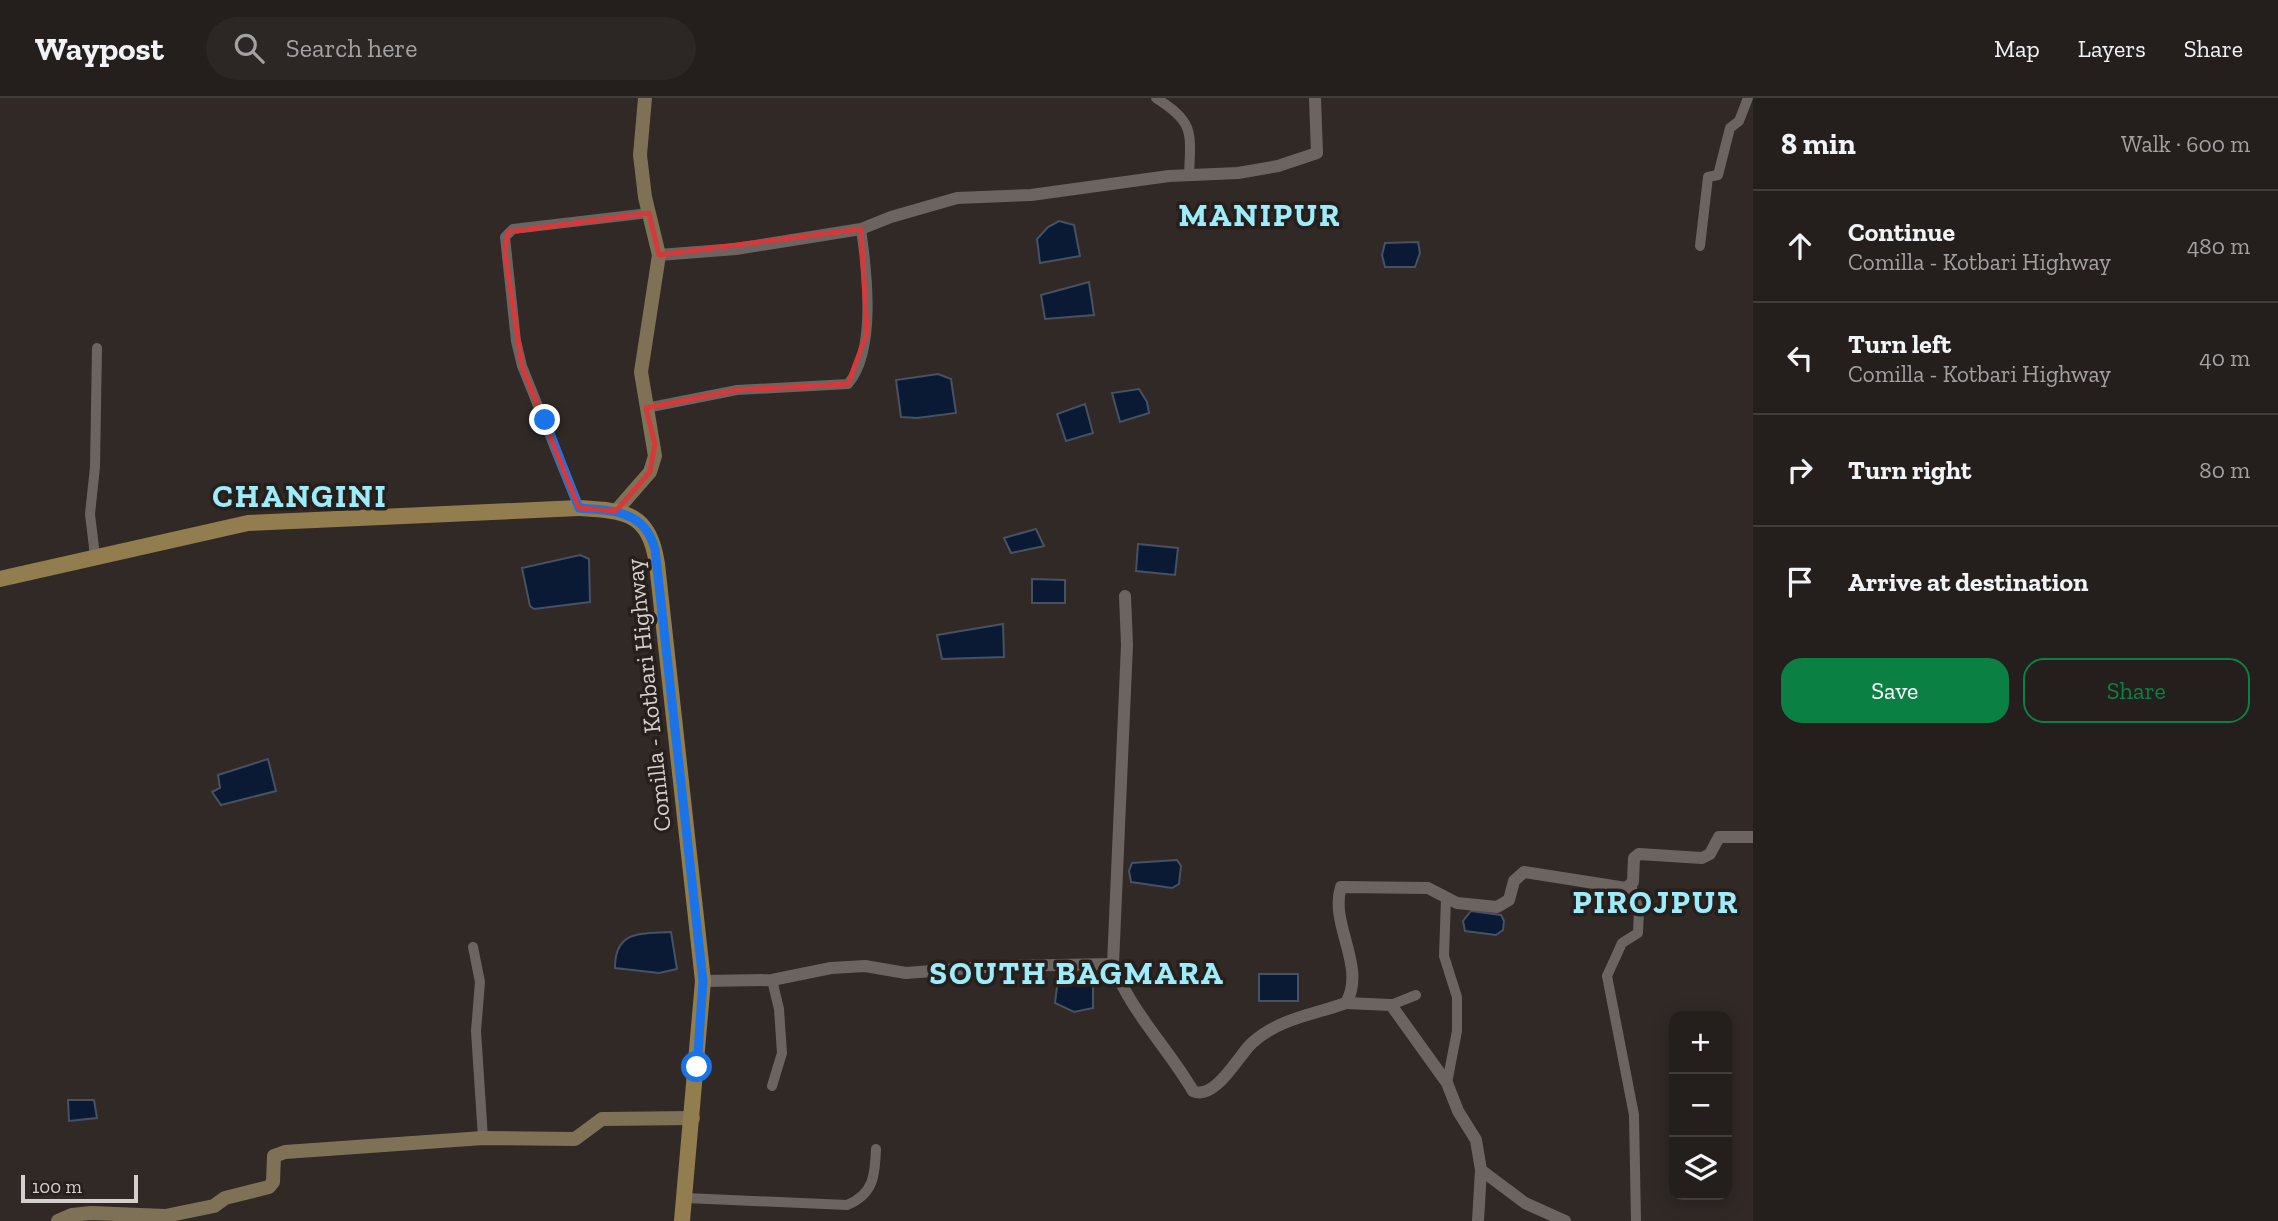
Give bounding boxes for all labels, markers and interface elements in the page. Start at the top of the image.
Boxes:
search box [206,17,696,80]
text: Waypost [35,29,164,68]
icon: search [230,29,268,67]
text: Search here [286,32,418,64]
text: Map [1994,34,2040,63]
text: Layers [2078,34,2146,63]
text: Share [2184,34,2243,63]
text: 8 min [1781,126,1856,162]
text: Walk · 600 m [2121,130,2250,158]
district label: MANIPUR [1179,196,1341,234]
text: Continue [1848,216,1955,248]
icon: ahead [1781,227,1819,265]
text: 480 m [2187,232,2250,260]
text: Comilla - Kotbari Highway [1848,248,2111,276]
text: Turn left [1848,328,1951,360]
icon: left [1781,339,1819,377]
text: 40 m [2199,344,2250,372]
text: Comilla - Kotbari Highway [1848,360,2111,388]
route end [529,404,560,435]
icon: right [1781,451,1819,489]
text: Turn right [1848,454,1971,486]
text: 80 m [2199,456,2250,484]
district label: CHANGINI [212,477,388,515]
street label: Comilla - Kotbari Highway [619,556,677,833]
icon: arrive [1781,563,1819,601]
text: Arrive at destination [1848,566,2088,598]
button: Save [1781,658,2009,723]
button: Share [2023,658,2250,723]
district label: PIROJPUR [1573,883,1739,921]
district label: SOUTH BAGMARA [929,954,1225,992]
map controls [1669,1011,1732,1200]
button: + [1669,1011,1732,1074]
route start [681,1051,712,1082]
button: − [1669,1074,1732,1137]
button: layers [1669,1137,1732,1200]
scale bar [21,1172,138,1204]
text: 100 m [32,1175,82,1198]

